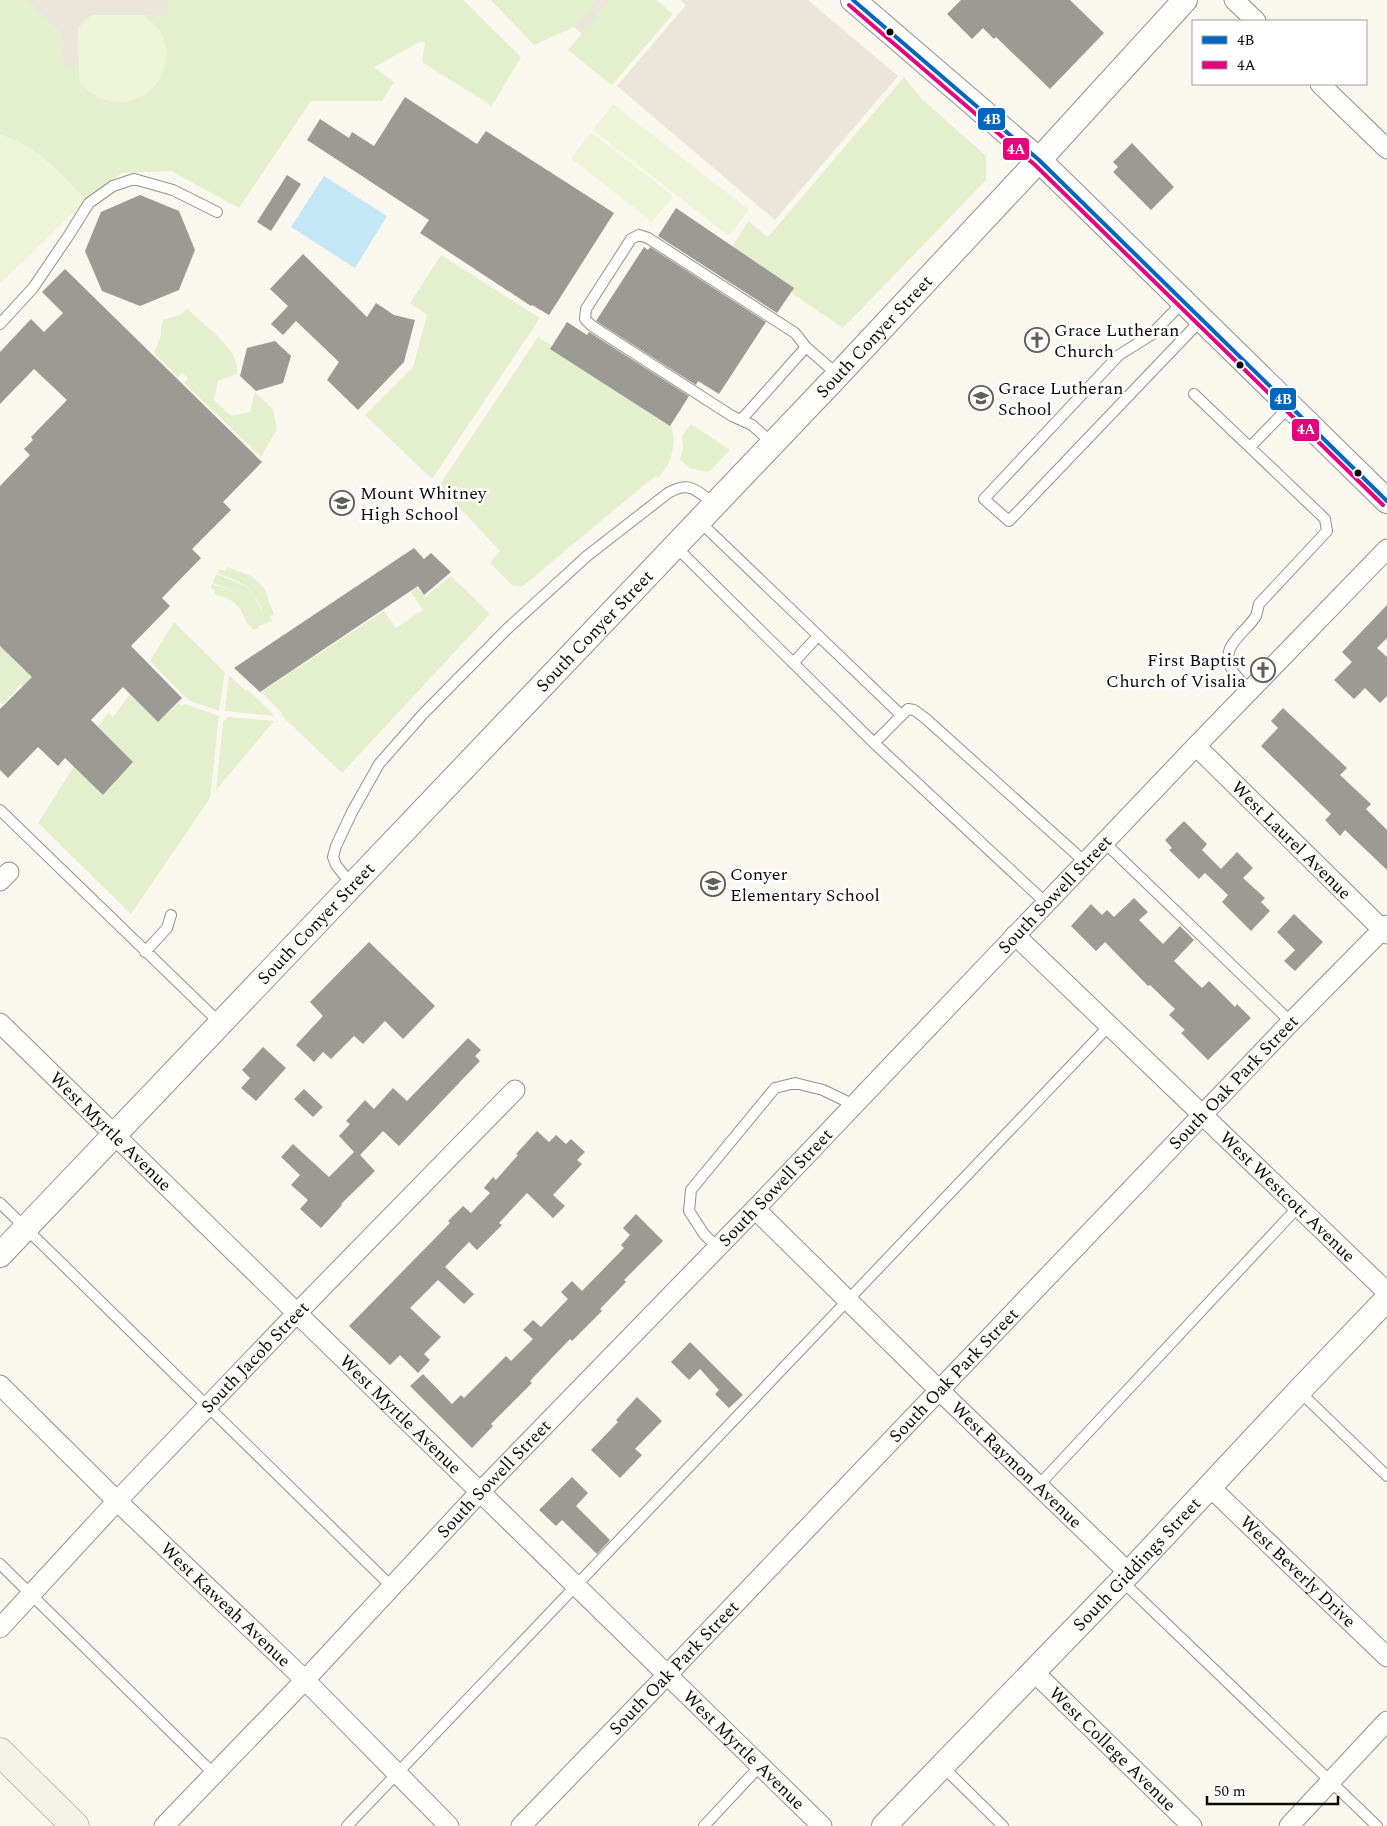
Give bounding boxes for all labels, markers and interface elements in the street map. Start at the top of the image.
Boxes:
legend [1192,20,1367,85]
unlabelled marker [885,27,895,37]
text: 4B [1237,29,1255,52]
text: 4A [1237,54,1256,77]
line badge: 4B [977,107,1006,131]
text: 4B [983,109,1001,130]
line badge: 4A [1002,137,1030,161]
text: 4A [1007,139,1026,160]
street label: South Conyer Street [809,269,939,404]
place label: Grace Lutheran Church [1054,317,1179,365]
church icon: Grace Lutheran Church [1024,327,1050,353]
unlabelled marker [1235,360,1245,370]
place label: Grace Lutheran School [998,375,1123,423]
school or university icon: Grace Lutheran School [968,385,994,411]
line badge: 4B [1269,387,1297,411]
text: 4B [1274,389,1292,410]
line badge: 4A [1291,418,1320,442]
text: 4A [1297,419,1316,440]
unlabelled marker [1353,468,1363,478]
place label: Mount Whitney High School [360,480,488,528]
school or university icon: Mount Whitney High School [329,490,355,516]
street label: South Conyer Street [529,563,660,698]
place label: First Baptist Church of Visalia [1106,647,1246,695]
church icon: First Baptist Church of Visalia [1250,657,1276,683]
street label: West Laurel Avenue [1225,774,1358,906]
street label: South Sowell Street [991,829,1118,960]
street label: South Conyer Street [251,856,381,991]
place label: Conyer Elementary School [730,861,880,909]
school or university icon: Conyer Elementary School [700,871,726,897]
street label: South Oak Park Street [1162,1008,1305,1156]
street label: West Myrtle Avenue [44,1065,178,1198]
street label: South Sowell Street [712,1122,839,1253]
street label: West Westcott Avenue [1214,1125,1362,1269]
street label: South Jacob Street [194,1295,315,1419]
street label: South Oak Park Street [882,1301,1025,1449]
street label: West Myrtle Avenue [333,1348,468,1481]
street label: West Raymon Avenue [945,1395,1089,1535]
street label: South Sowell Street [430,1413,557,1544]
street label: South Giddings Street [1066,1491,1207,1637]
street label: West Beverly Drive [1234,1509,1362,1634]
street label: West Kaweah Avenue [154,1536,297,1673]
street label: South Oak Park Street [602,1594,745,1741]
street label: West College Avenue [1043,1680,1183,1817]
street label: West Myrtle Avenue [677,1684,811,1816]
scale bar [1207,1774,1338,1806]
text: 50 m [1214,1780,1246,1803]

